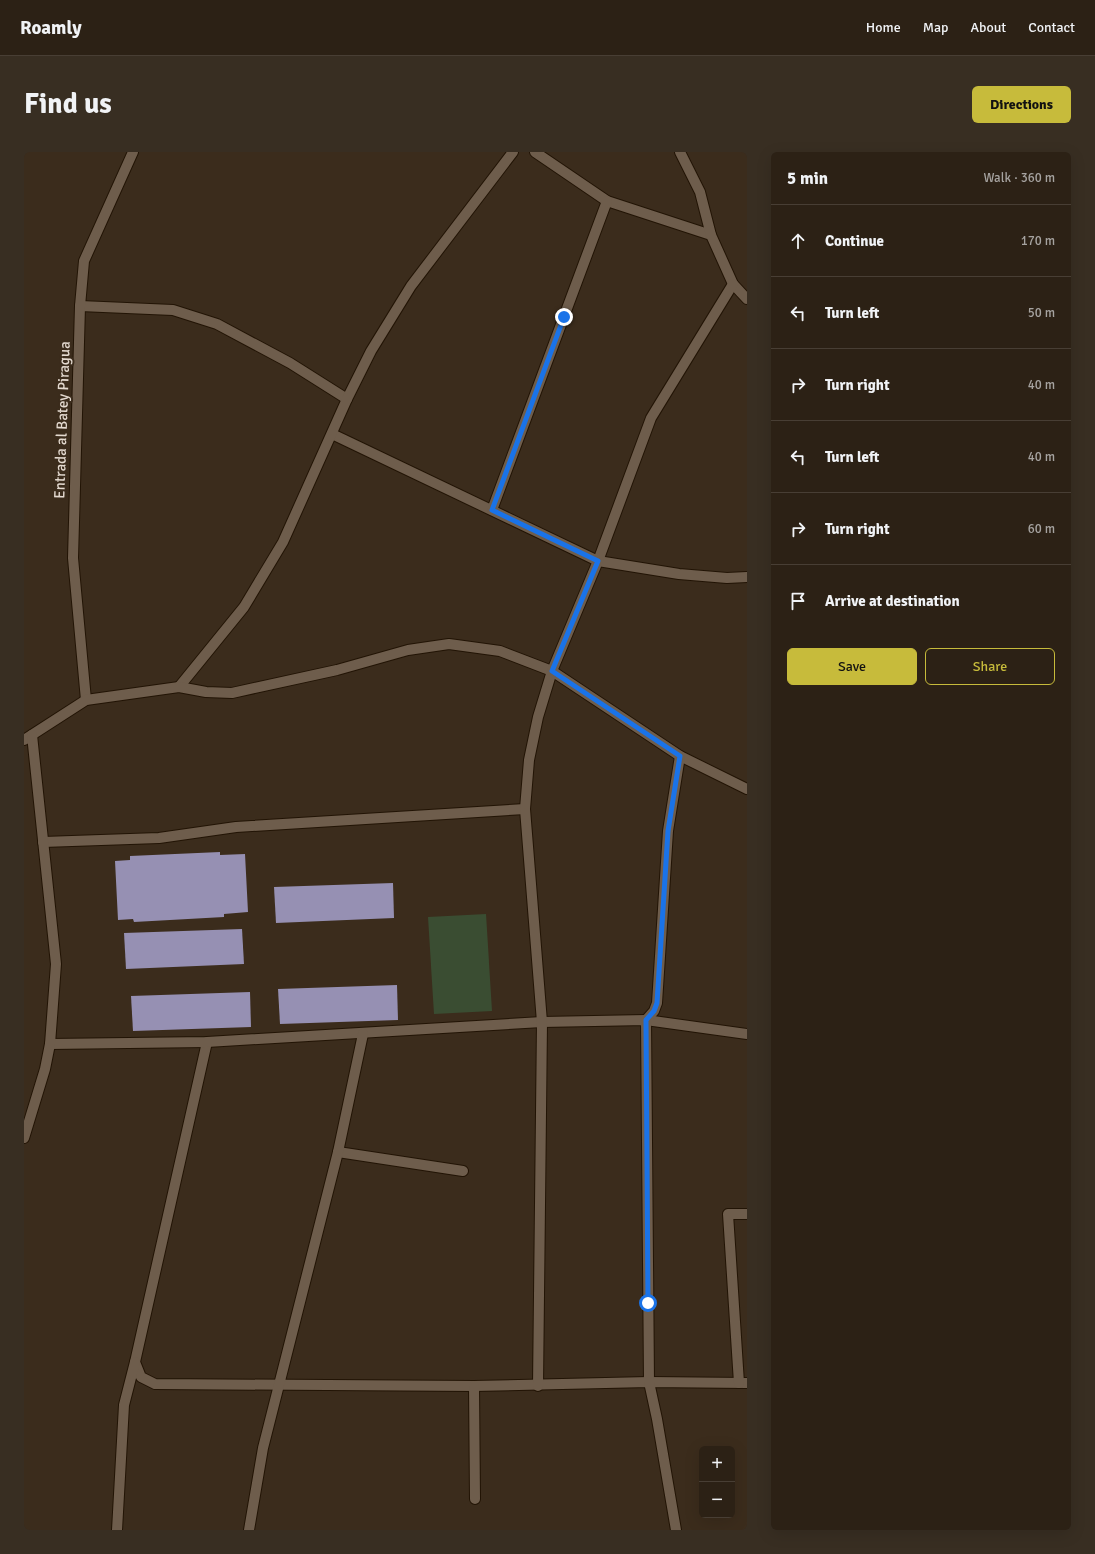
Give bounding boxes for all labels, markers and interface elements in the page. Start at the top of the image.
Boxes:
text: Roamly [20,16,82,40]
text: Home [866,19,901,36]
text: Map [923,19,948,36]
text: About [970,19,1006,36]
text: Contact [1028,19,1075,36]
button: Directions [972,86,1071,123]
text: Find us [24,87,112,121]
text: 5 min [787,168,828,189]
text: Walk · 360 m [984,170,1055,186]
icon: ahead [787,230,809,252]
text: Continue [825,232,884,250]
text: 170 m [1021,233,1055,249]
icon: left [787,302,809,324]
text: Turn left [825,304,879,322]
text: 50 m [1028,305,1055,321]
route end [555,308,573,326]
street label: Entrada al Batey Piragua [50,341,74,499]
icon: right [787,374,809,396]
text: Turn right [825,376,890,394]
text: 40 m [1028,377,1055,393]
icon: left [787,446,809,468]
text: Turn left [825,448,879,466]
text: 40 m [1028,449,1055,465]
icon: right [787,518,809,540]
text: Turn right [825,520,890,538]
text: 60 m [1028,521,1055,537]
icon: arrive [787,590,809,612]
text: Arrive at destination [825,592,960,610]
button: Save [787,648,917,685]
button: Share [925,648,1055,685]
route start [639,1294,657,1312]
map controls [699,1446,735,1518]
button: + [699,1446,735,1482]
button: − [699,1482,735,1518]

